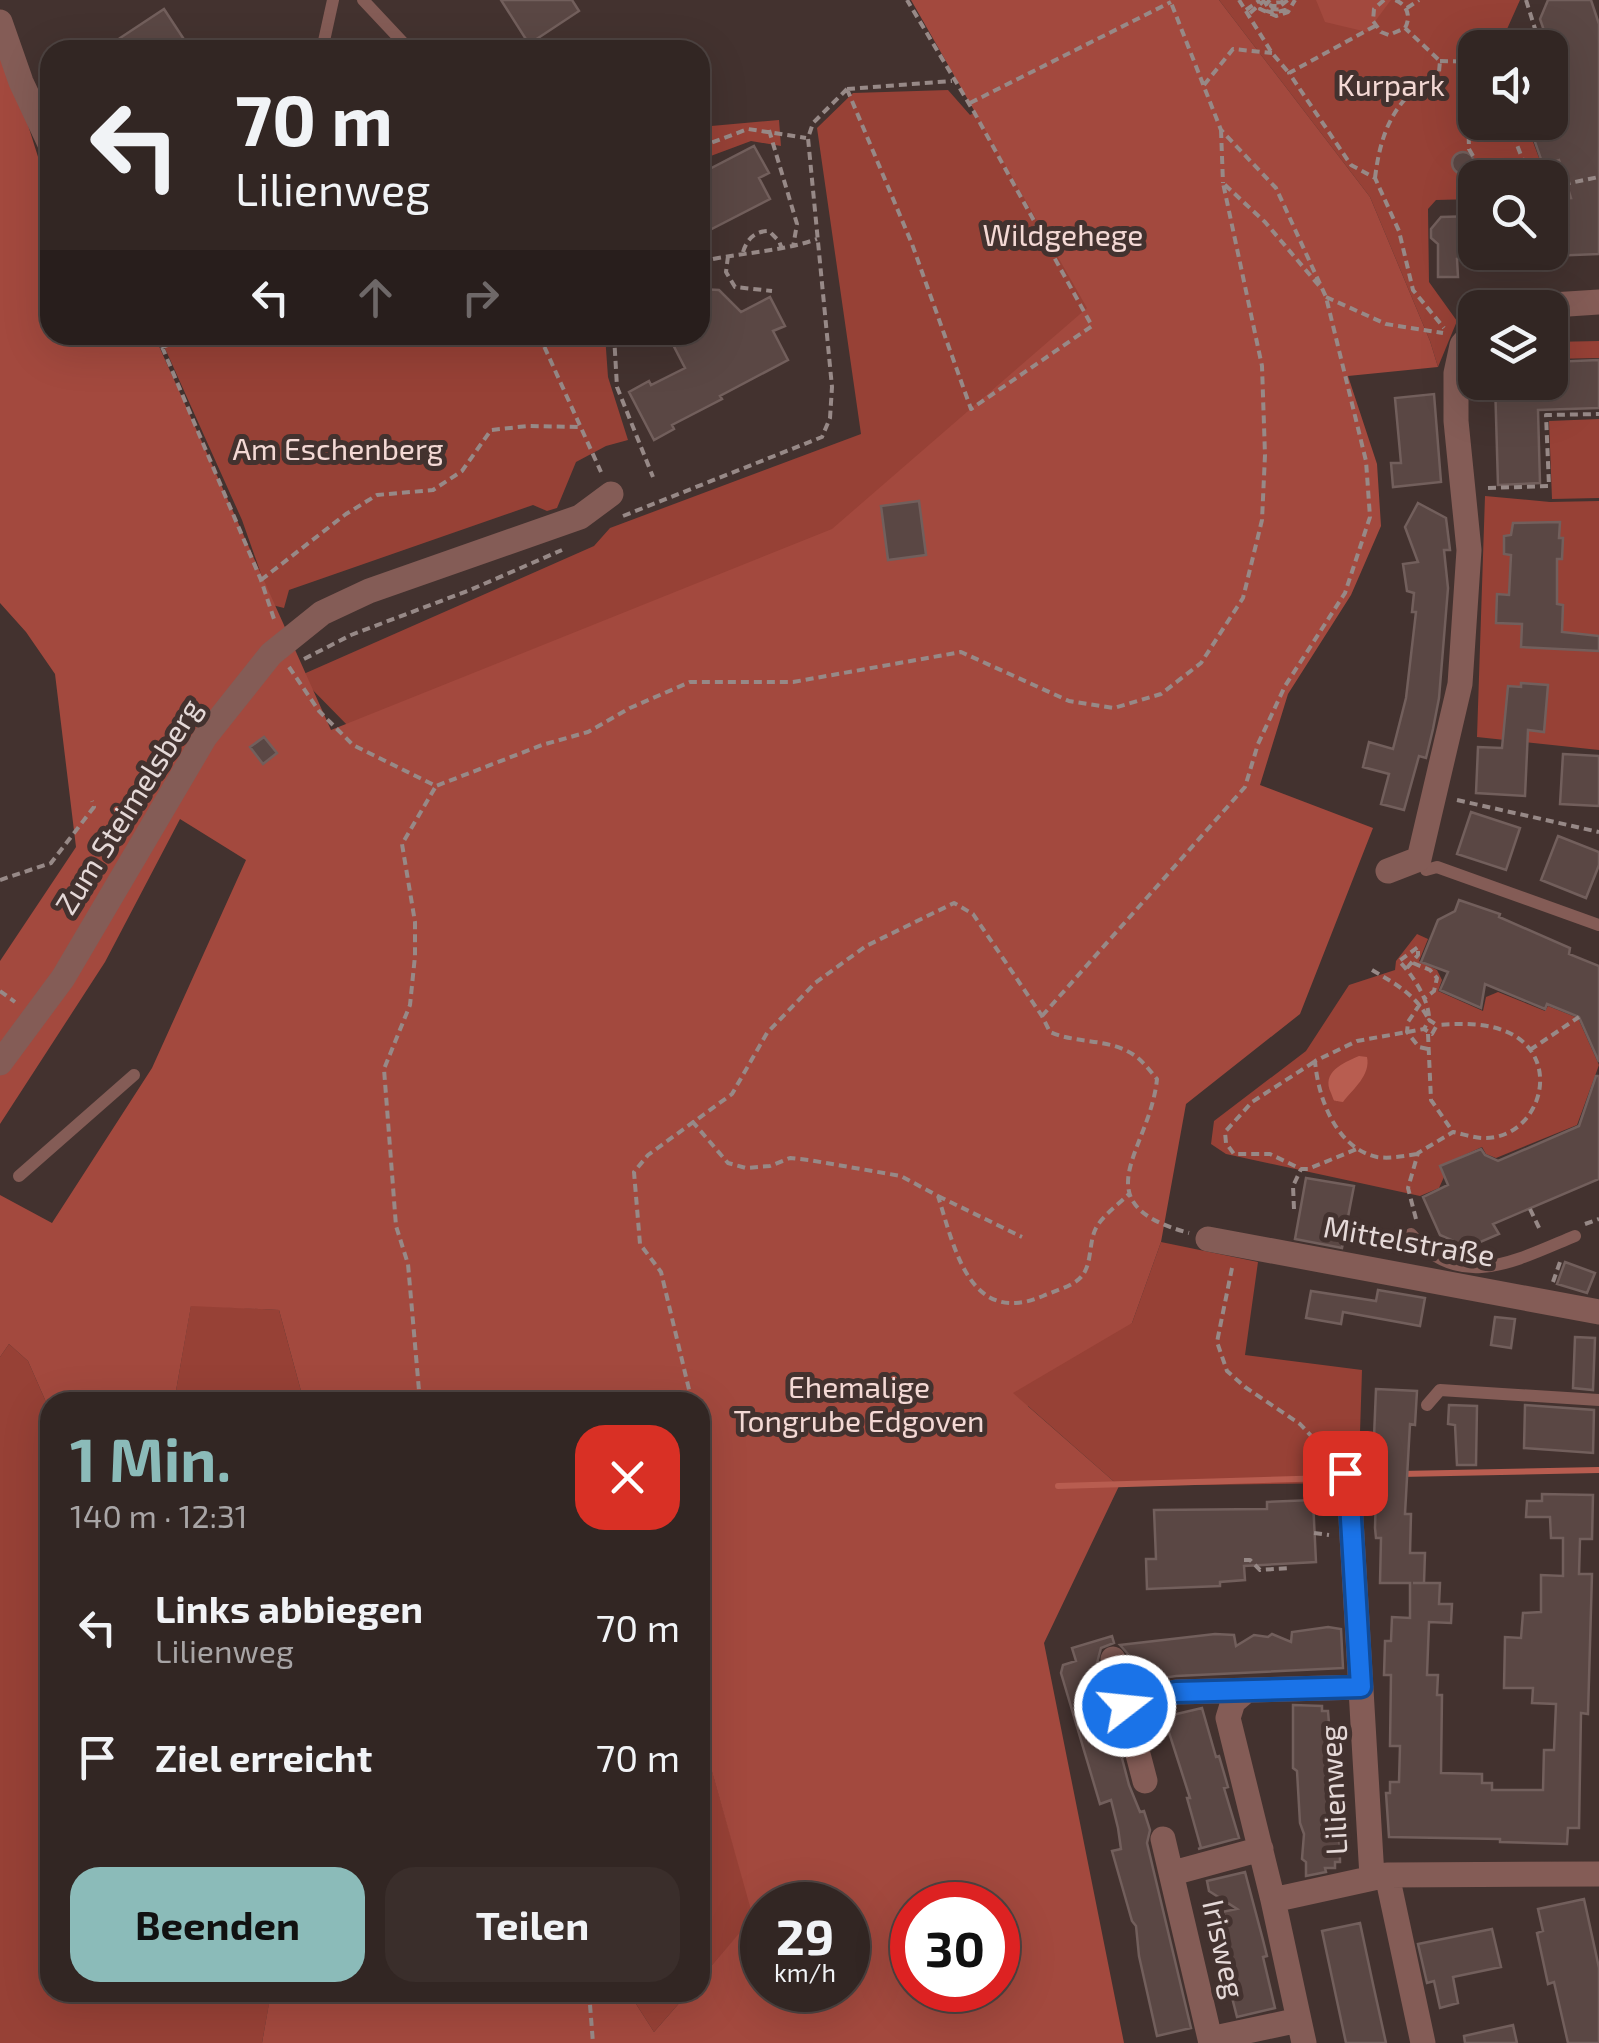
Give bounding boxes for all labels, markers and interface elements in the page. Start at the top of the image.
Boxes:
map controls [1458,30,1568,400]
button: sound [1458,30,1568,140]
park label: Kurpark [1337,66,1445,102]
text: 70 m [235,76,393,160]
icon: left [70,80,200,210]
button: search [1458,160,1568,270]
text: Lilienweg [235,161,430,215]
park label: Wildgehege [983,216,1143,252]
icon: left [243,270,298,325]
icon: ahead [348,270,403,325]
icon: right [453,270,508,325]
button: layers [1458,290,1568,400]
park label: Am Eschenberg [232,430,444,466]
street label: Zum Steimelsberg [47,691,208,920]
street label: Mittelstraße [1321,1207,1498,1273]
park label: Ehemalige Tongrube Edgoven [733,1368,985,1438]
text: 1 Min. [70,1422,231,1494]
button: close [575,1425,680,1530]
pin [1303,1431,1388,1516]
icon: arrive [1318,1446,1373,1501]
text: 140 m · 12:31 [70,1496,248,1534]
text: Links abbiegen [155,1585,423,1631]
icon: left [70,1600,125,1655]
text: 70 m [596,1604,680,1650]
text: Lilienweg [155,1631,294,1669]
position arrow [1073,1654,1177,1758]
street label: Lilienweg [1311,1724,1353,1856]
icon: arrive [70,1730,125,1785]
text: Ziel erreicht [155,1734,372,1780]
text: 70 m [596,1734,680,1780]
button: Beenden [70,1867,365,1982]
button: Teilen [385,1867,680,1982]
speed limit sign: 30 [890,1882,1020,2012]
street label: Irisweg [1196,1896,1254,2002]
text: 29 [776,1905,834,1965]
text: km/h [774,1957,836,1987]

